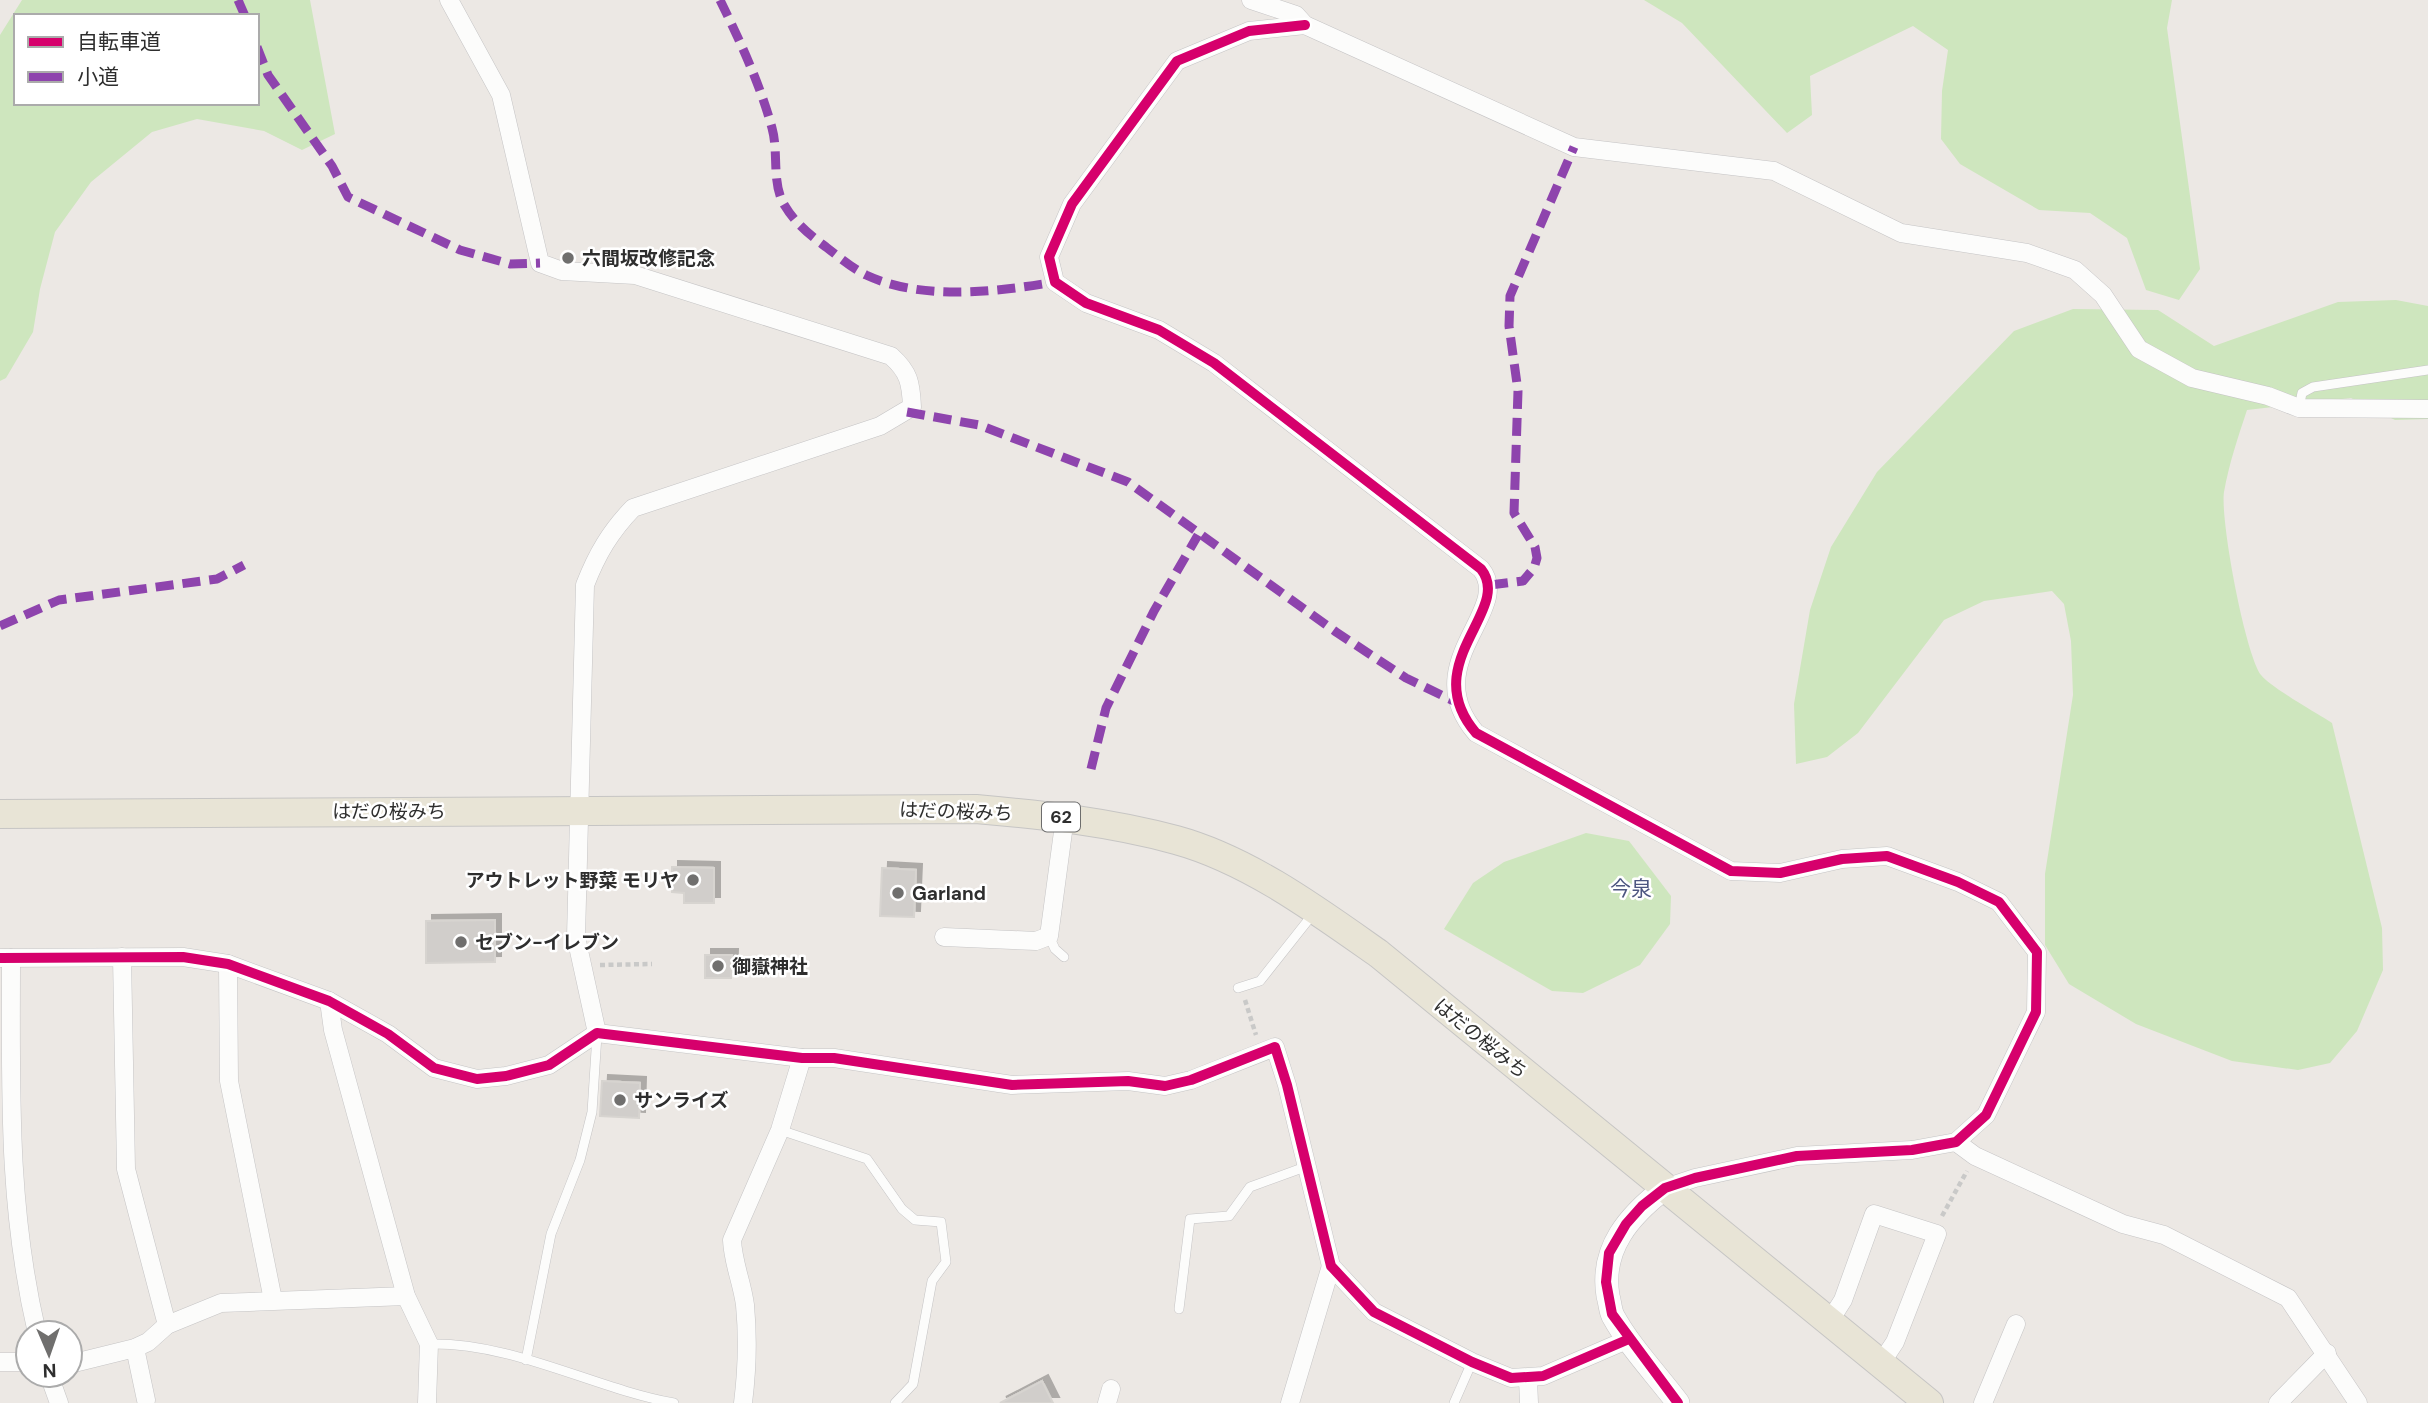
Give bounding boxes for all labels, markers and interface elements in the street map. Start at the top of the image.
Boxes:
legend [14,14,259,105]
text: 自転車道 [77,28,161,56]
text: 小道 [77,63,119,91]
place label: 六間坂改修記念 [582,246,715,271]
marker: 六間坂改修記念 [560,250,576,266]
street label: はだの桜みち [899,797,1013,826]
street label: はだの桜みち [332,799,446,824]
road number: 62 [1042,802,1080,832]
place label: アウトレット野菜 モリヤ [466,868,679,893]
marker: アウトレット野菜 モリヤ [685,872,701,888]
district label: 今泉 [1610,875,1652,903]
place label: Garland [912,881,986,906]
marker: Garland [890,885,906,901]
place label: セブン-イレブン [475,930,619,955]
marker: セブン-イレブン [453,934,469,950]
place label: 御嶽神社 [732,954,808,979]
marker: 御嶽神社 [710,958,726,974]
street label: はだの桜みち [1429,993,1533,1084]
place label: サンライズ [634,1088,728,1113]
marker: サンライズ [612,1092,628,1108]
north arrow [14,1319,84,1389]
text: N [42,1358,57,1383]

